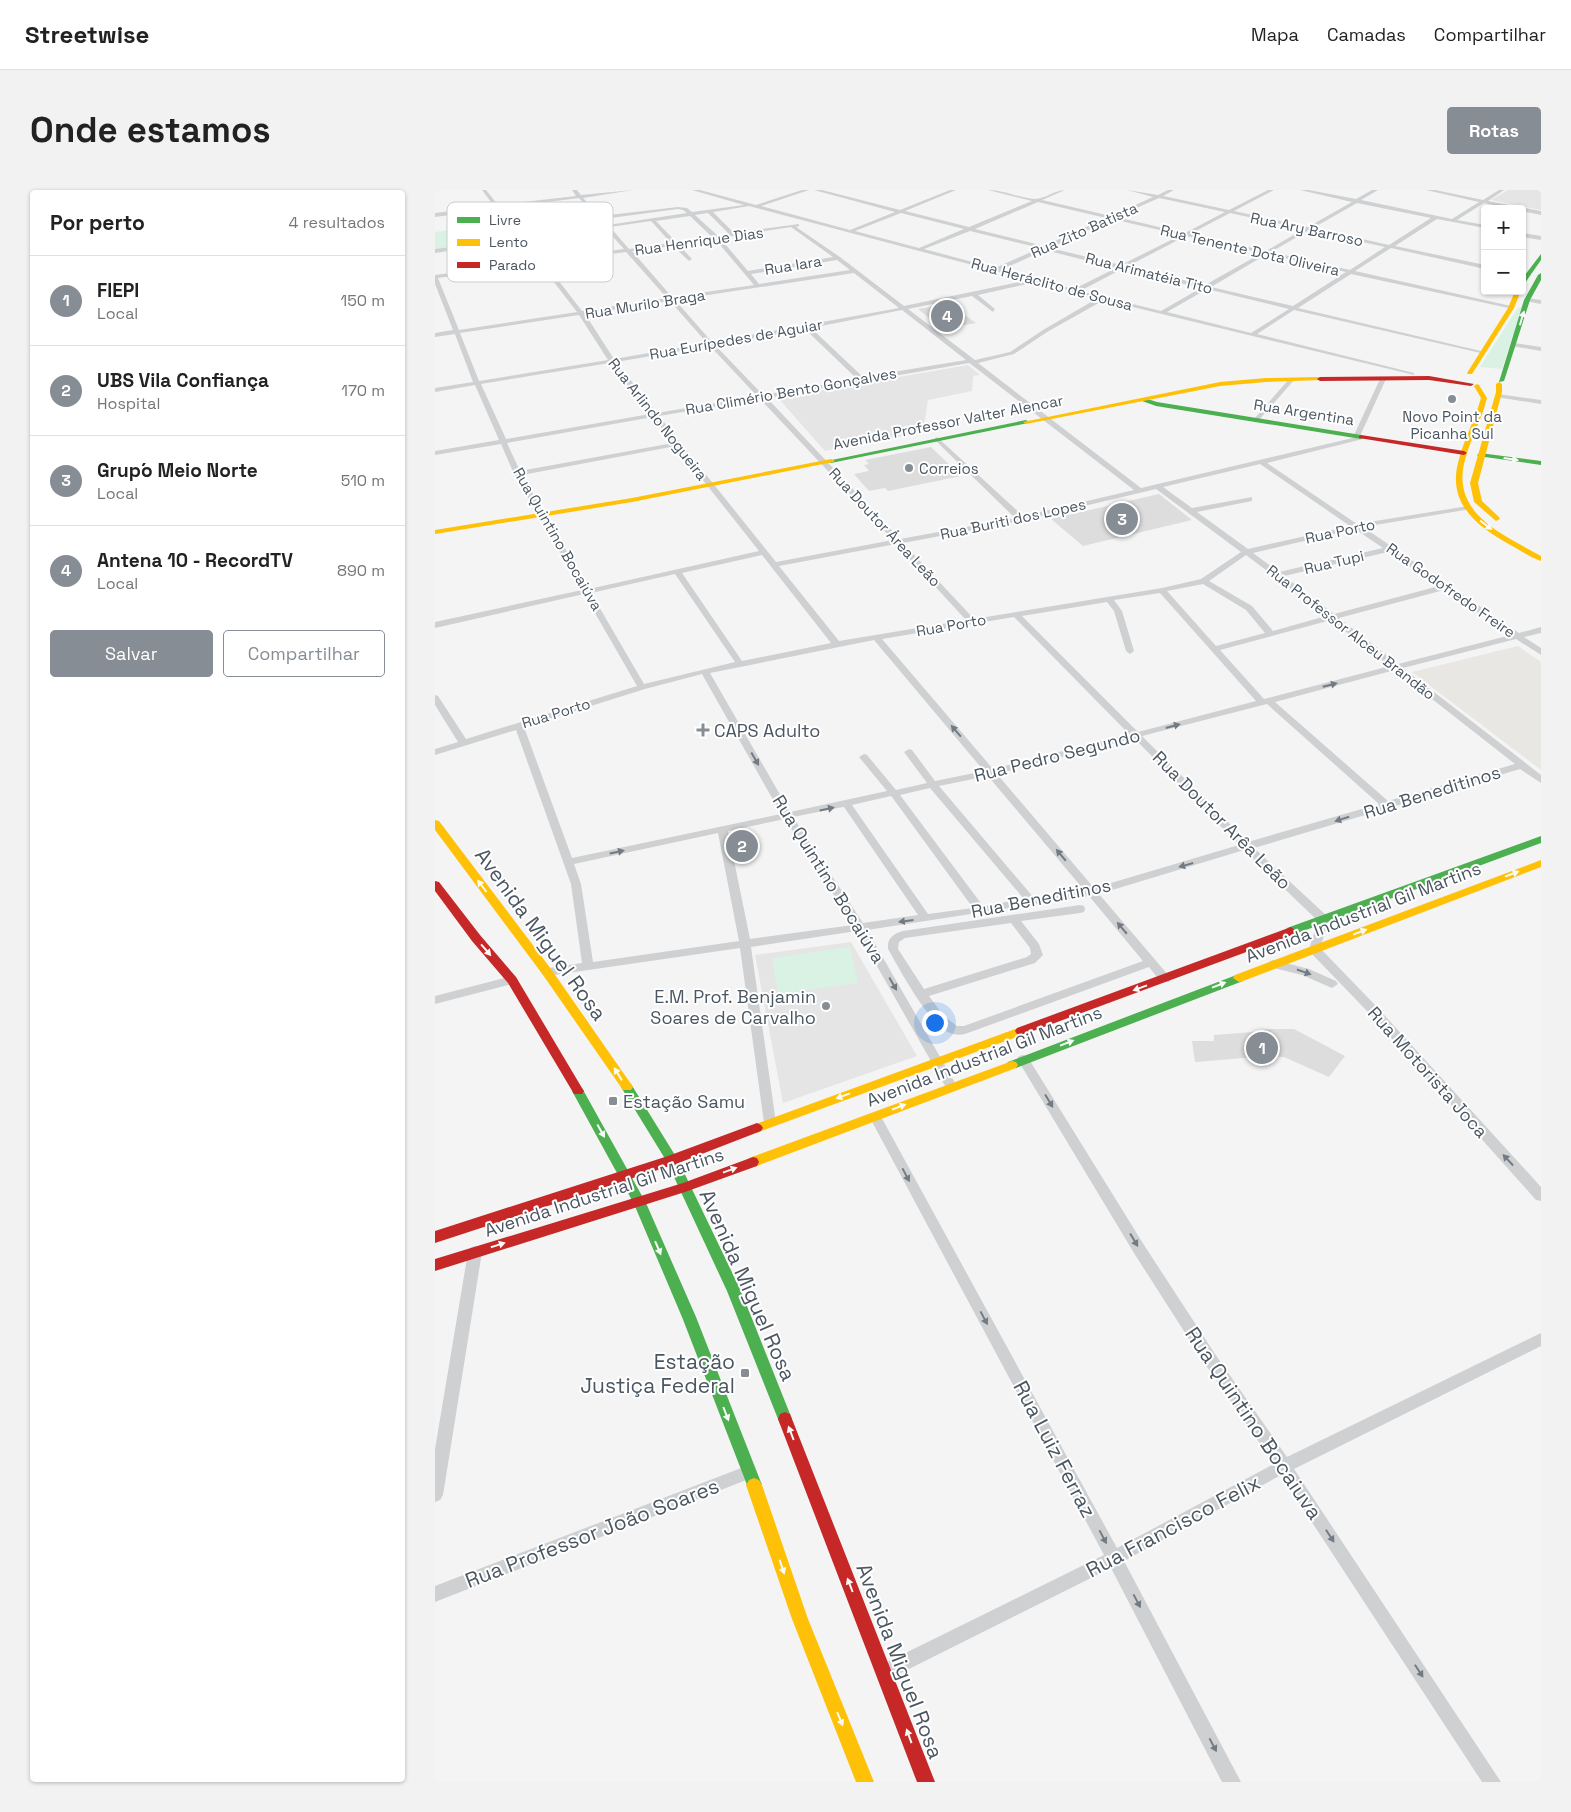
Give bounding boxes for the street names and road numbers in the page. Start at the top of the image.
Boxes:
street label: Rua Zito Batista [1028,198,1141,262]
street label: Rua Ary Barroso [1249,208,1365,250]
street label: Rua Tenente Dota Oliveira [1159,220,1342,280]
street label: Rua Henrique Dias [633,223,765,259]
street label: Rua Arimatéia Tito [1083,248,1215,298]
street label: Rua Iara [763,251,823,279]
street label: Rua Heráclito de Sousa [969,253,1135,315]
street label: Rua Murilo Braga [584,285,707,323]
street label: Rua Eurípedes de Aguiar [648,314,824,364]
street label: Rua Arlindo Nogueira [604,354,712,484]
street label: Rua Climério Bento Gonçalves [684,363,898,419]
street label: Avenida Professor Valter Alencar [831,390,1065,454]
street label: Rua Argentina [1252,395,1356,429]
street label: Rua Quintino Bocaiúva [509,464,607,614]
street label: Rua Doutor Área Leão [825,464,945,590]
street label: Rua Buriti dos Lopes [938,494,1088,544]
street label: Rua Porto [1303,514,1377,548]
street label: Rua Godofredo Freire [1383,538,1519,642]
street label: Rua Tupi [1302,546,1366,578]
street label: Rua Professor Alceu Brandão [1263,560,1439,704]
street label: Rua Porto [915,610,987,640]
street label: Rua Porto [519,694,593,732]
street label: Rua Pedro Segundo [972,723,1142,787]
street label: Rua Doutor Arêa Leão [1148,746,1296,894]
street label: Rua Beneditinos [1361,760,1503,824]
street label: Rua Quintino Bocaiúva [768,790,890,968]
street label: Avenida Miguel Rosa [469,842,613,1026]
street label: Avenida Industrial Gil Martins [1242,856,1484,968]
street label: Rua Beneditinos [969,873,1113,923]
street label: Avenida Industrial Gil Martins [863,1000,1105,1112]
street label: Rua Motorista Joca [1363,1002,1493,1142]
street label: Avenida Industrial Gil Martins [481,1142,727,1242]
street label: Avenida Miguel Rosa [694,1185,802,1385]
street label: Rua Quintino Bocaiuva [1179,1321,1329,1525]
street label: Rua Luiz Ferraz [1008,1376,1102,1522]
street label: Rua Francisco Felix [1081,1469,1265,1583]
street label: Rua Professor João Soares [461,1472,723,1594]
street label: Avenida Miguel Rosa [850,1559,950,1763]

